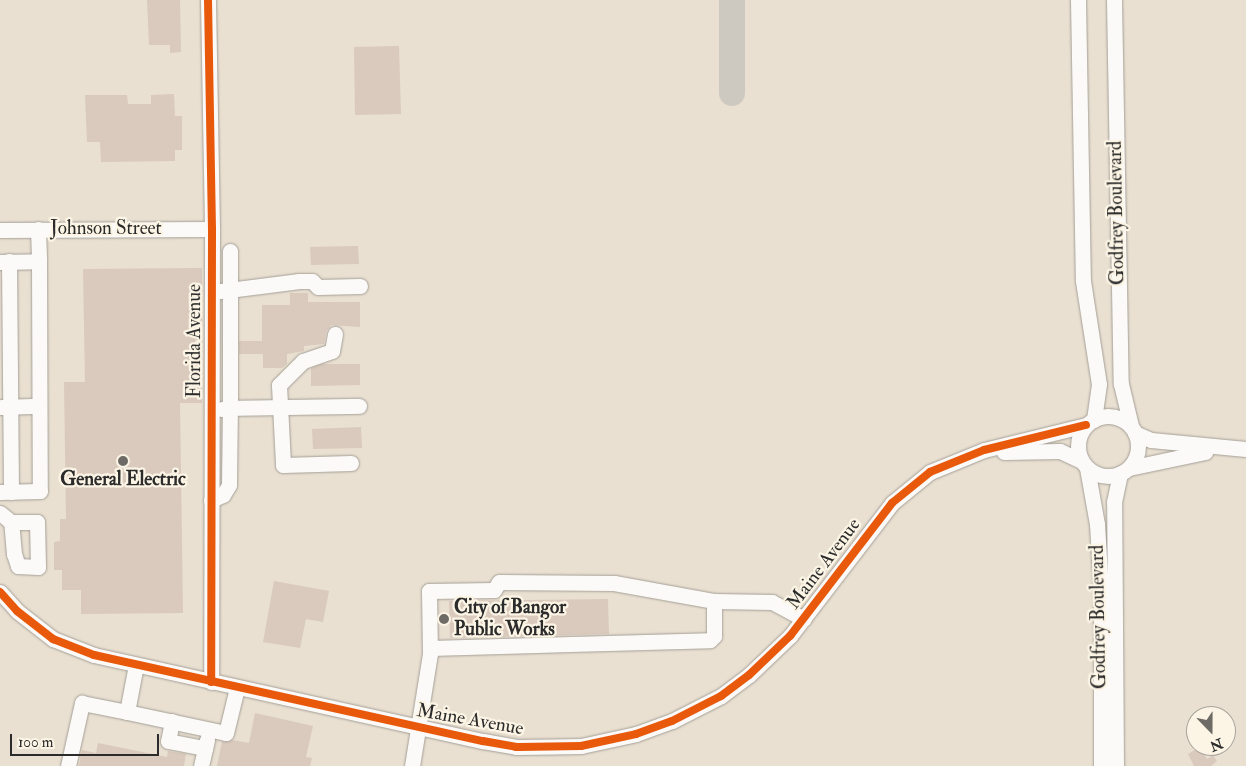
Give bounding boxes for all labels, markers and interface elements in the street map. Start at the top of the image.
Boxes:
street label: Godfrey Boulevard [1104,141,1130,285]
street label: Johnson Street [50,218,162,240]
street label: Florida Avenue [184,284,206,398]
marker: General Electric [117,455,129,467]
place label: General Electric [60,469,186,491]
street label: Maine Avenue [782,514,866,614]
street label: Godfrey Boulevard [1086,545,1112,689]
place label: City of Bangor Public Works [454,597,566,641]
marker: City of Bangor Public Works [438,613,450,625]
street label: Maine Avenue [415,699,525,741]
north arrow [1186,706,1236,756]
scale bar [12,724,161,756]
text: 100 m [18,733,53,752]
text: N [1207,734,1225,755]

